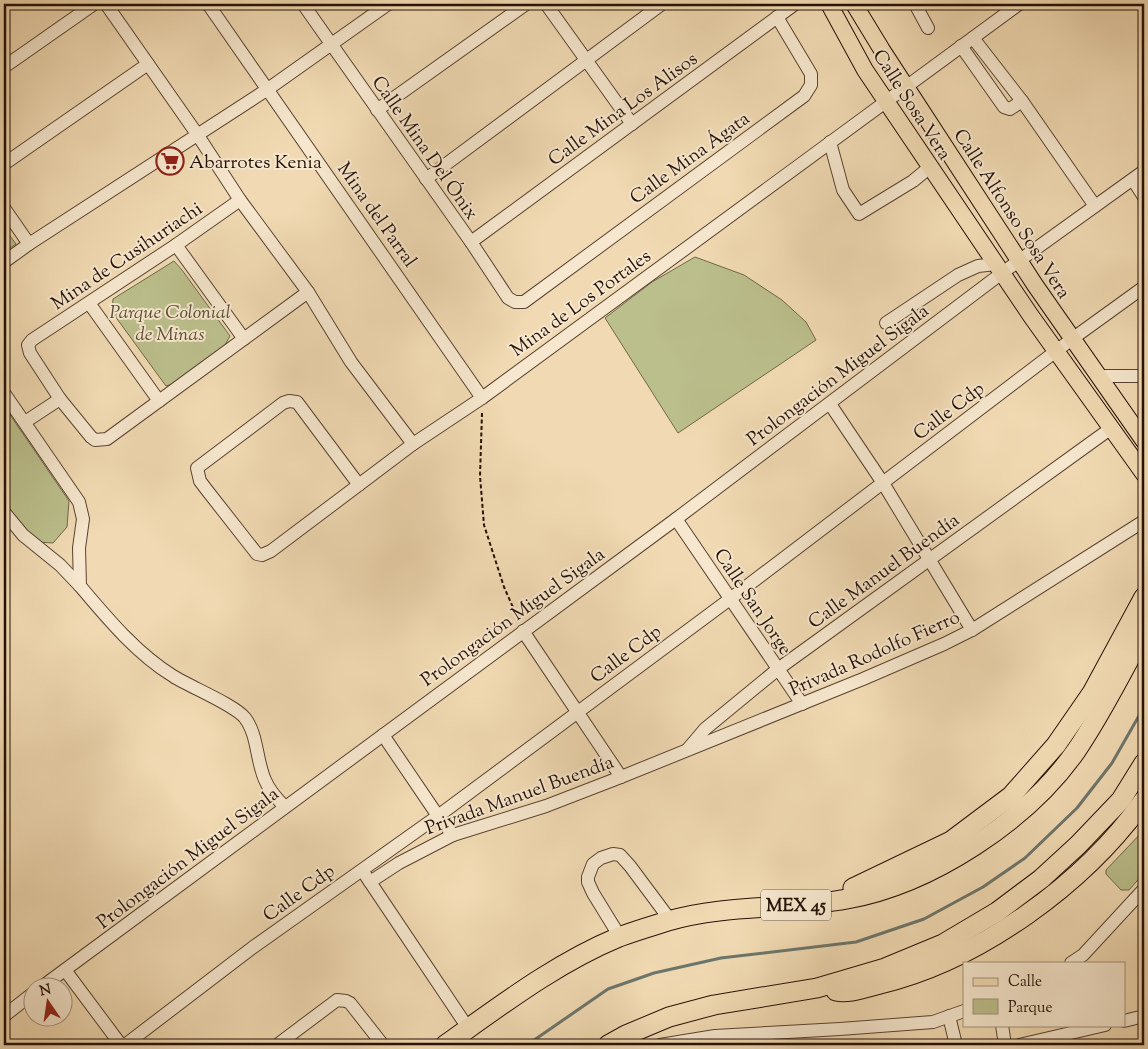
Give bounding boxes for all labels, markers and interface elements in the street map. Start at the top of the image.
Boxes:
street label: Calle Sosa Vera [865,45,957,166]
street label: Calle Mina Los Alisos [543,47,704,174]
street label: Calle Mina Del Ónix [364,71,484,226]
street label: Calle Mina Ágata [625,106,756,212]
street label: Calle Alfonso Sosa Vera [946,124,1076,305]
supermarket icon: Abarrotes Kenia [155,146,185,176]
place label: Abarrotes Kenia [189,150,322,177]
street label: Mina del Parral [330,157,422,273]
street label: Mina de Cusihuriachi [46,196,208,318]
street label: Mina de Los Portales [506,244,657,364]
street label: Prolongación Miguel Sigala [742,298,935,453]
park label: Parque Colonial de Minas [109,300,231,349]
street label: Calle Cdp [908,376,991,448]
street label: Calle Manuel Buendía [803,508,966,636]
street label: Prolongación Miguel Sigala [416,542,611,694]
street label: Calle San Jorge [706,544,798,661]
street label: Privada Rodolfo Fierro [785,605,965,704]
street label: Calle Cdp [585,619,668,691]
street label: Privada Manuel Buendía [422,750,618,843]
street label: Prolongación Miguel Sigala [92,781,285,936]
street label: Calle Cdp [258,859,341,929]
road number: MEX 45 [761,890,831,920]
legend [963,962,1126,1026]
text: Calle [1008,972,1042,993]
north arrow [22,976,72,1026]
text: N [38,980,53,1002]
text: Parque [1008,998,1052,1019]

